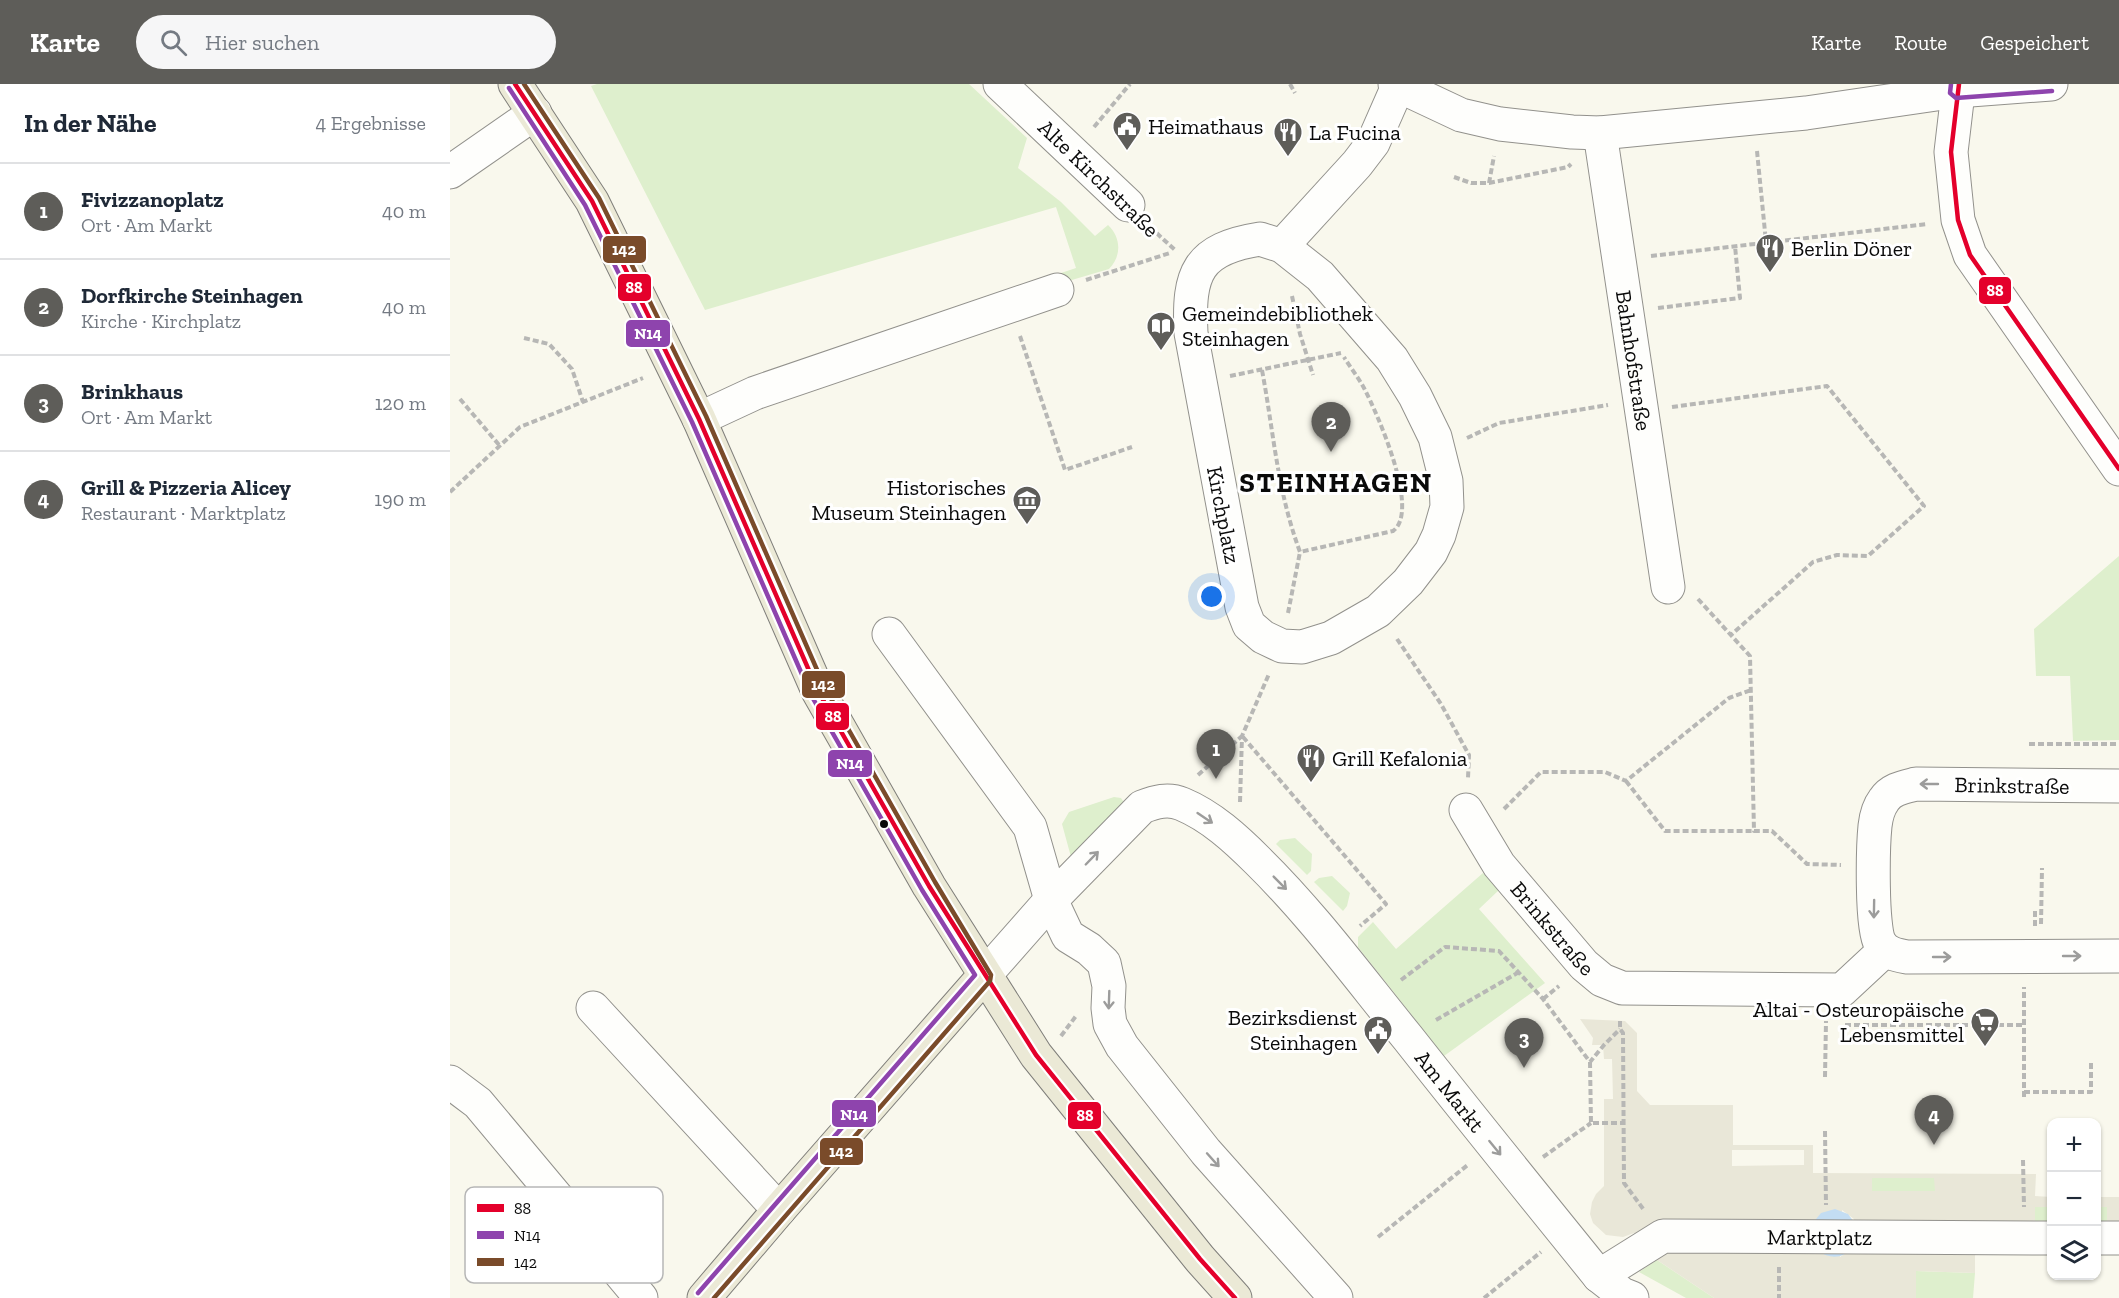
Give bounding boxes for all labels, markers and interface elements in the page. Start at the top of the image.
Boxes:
search box [136,15,556,69]
text: Karte [30,26,100,59]
icon: search [157,26,190,59]
text: Hier suchen [205,29,319,56]
text: Karte [1811,30,1861,55]
text: Route [1894,30,1947,55]
text: Gespeichert [1980,30,2089,55]
text: In der Nähe [24,107,156,139]
public building icon: Heimathaus [1111,110,1143,152]
text: 4 Ergebnisse [316,111,426,135]
place label: Heimathaus [1148,113,1263,140]
street label: Alte Kirchstraße [1032,114,1165,243]
restaurant icon: La Fucina [1272,116,1304,158]
place label: La Fucina [1309,119,1401,146]
text: Fivizzanoplatz [81,186,224,213]
text: 1 [39,199,48,223]
text: 40 m [382,199,426,223]
text: Ort · Am Markt [81,213,212,237]
restaurant icon: Berlin Döner [1754,232,1786,274]
line badge: 142 [602,235,647,264]
place label: Berlin Döner [1791,235,1912,262]
text: 142 [612,240,636,259]
line badge: 88 [617,273,652,302]
line badge: 88 [1978,276,2012,305]
text: 88 [625,278,643,297]
text: 88 [1986,281,2004,300]
text: Dorfkirche Steinhagen [81,282,303,309]
street label: Bahnhofstraße [1610,288,1657,433]
text: 2 [38,295,49,319]
text: 40 m [382,295,426,319]
place label: Gemeindebibliothek Steinhagen [1182,300,1374,352]
text: Kirche · Kirchplatz [81,309,241,333]
library icon: Gemeindebibliothek Steinhagen [1145,310,1177,352]
line badge: N14 [625,319,671,348]
text: N14 [634,324,662,343]
text: Brinkhaus [81,378,183,405]
text: 3 [38,391,49,415]
text: 120 m [375,391,426,415]
pin: 2 [1312,402,1350,452]
text: Ort · Am Markt [81,405,212,429]
street label: Kirchplatz [1201,464,1246,566]
district label: STEINHAGEN [1239,466,1433,499]
text: Grill & Pizzeria Alicey [81,474,291,501]
place label: Historisches Museum Steinhagen [811,474,1006,526]
museum icon: Historisches Museum Steinhagen [1011,484,1043,526]
text: 4 [38,487,49,511]
text: 190 m [374,487,426,511]
text: Restaurant · Marktplatz [81,501,286,525]
your location [1197,582,1226,611]
line badge: 142 [801,670,846,699]
text: 142 [811,675,835,694]
line badge: 88 [815,702,850,731]
text: 88 [824,707,842,726]
pin: 1 [1196,730,1236,779]
restaurant icon: Grill Kefalonia [1295,742,1327,784]
place label: Grill Kefalonia [1332,745,1468,772]
line badge: N14 [827,749,873,778]
text: N14 [836,754,864,773]
street label: Brinkstraße [1954,771,2070,800]
one-way arrow [1920,778,1940,790]
one-way arrow [1197,811,1214,824]
unlabelled marker [878,818,890,830]
one-way arrow [1085,851,1099,866]
one-way arrow [1272,875,1287,890]
street label: Brinkstraße [1505,876,1599,982]
one-way arrow [1868,899,1880,919]
one-way arrow [2061,950,2081,962]
one-way arrow [1932,951,1952,963]
one-way arrow [1103,990,1114,1010]
place label: Altai - Osteuropäische Lebensmittel [1753,996,1964,1048]
place label: Bezirksdienst Steinhagen [1228,1004,1358,1056]
supermarket icon: Altai - Osteuropäische Lebensmittel [1969,1006,2001,1048]
public building icon: Bezirksdienst Steinhagen [1362,1014,1394,1056]
pin: 3 [1504,1018,1544,1068]
street label: Am Markt [1409,1045,1491,1138]
pin: 4 [1914,1096,1954,1145]
line badge: N14 [831,1099,877,1128]
line badge: 88 [1067,1101,1102,1130]
text: N14 [840,1105,868,1124]
text: 88 [1076,1106,1094,1125]
map controls [2047,1118,2101,1280]
button: + [2047,1118,2101,1172]
line badge: 142 [819,1137,864,1166]
one-way arrow [1489,1140,1502,1156]
text: 142 [829,1142,853,1161]
one-way arrow [1206,1152,1220,1167]
button: − [2047,1172,2101,1226]
legend [465,1187,663,1283]
text: 88 [514,1199,531,1218]
street label: Marktplatz [1767,1224,1872,1251]
text: N14 [514,1226,541,1245]
button: layers [2047,1226,2101,1280]
text: 142 [514,1253,537,1272]

